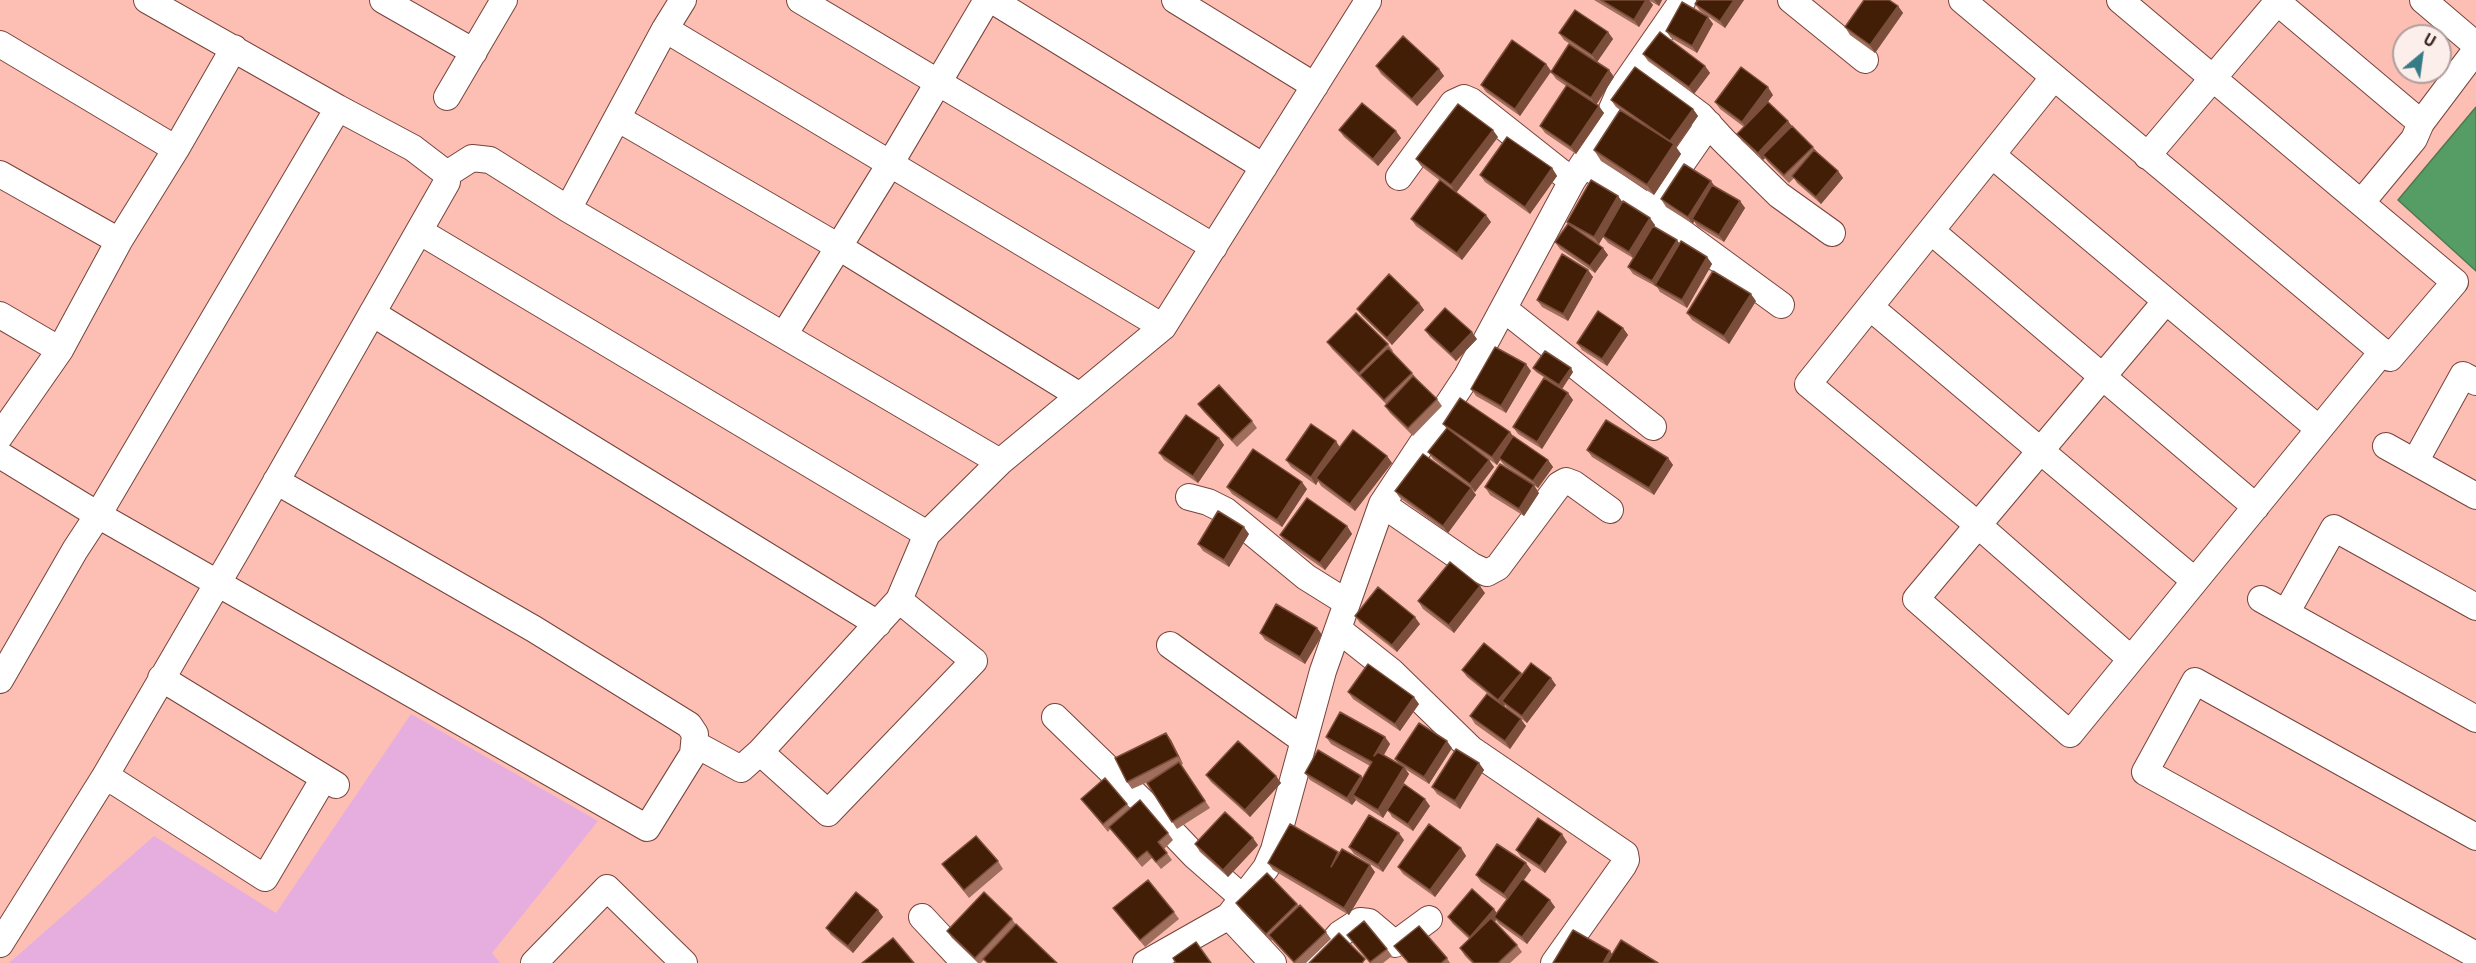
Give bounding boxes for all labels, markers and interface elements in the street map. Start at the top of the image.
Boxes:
north arrow [2392,24,2452,84]
text: U [2420,29,2439,51]

